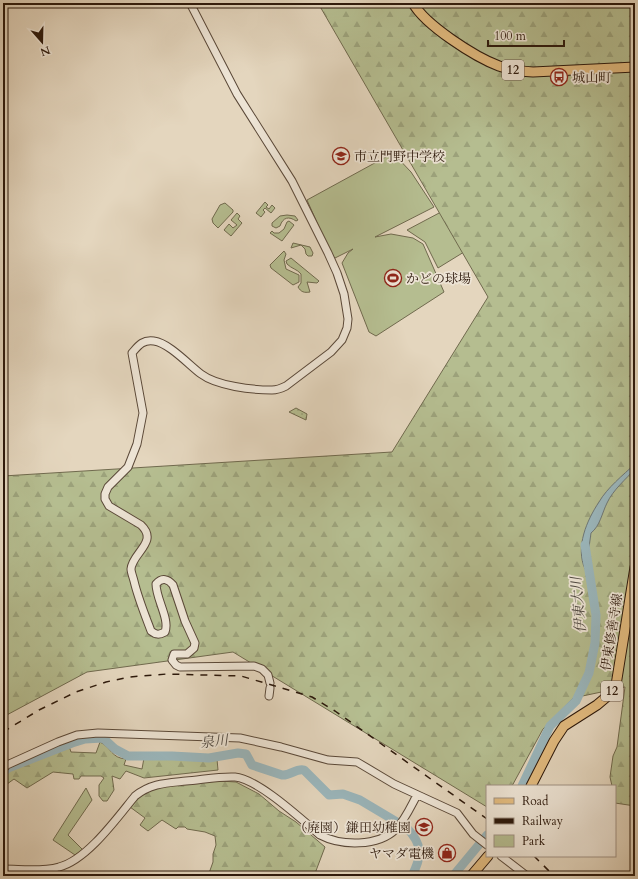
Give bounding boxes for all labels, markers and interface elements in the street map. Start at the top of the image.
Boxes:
north arrow [22,22,62,62]
scale bar [488,22,564,48]
text: 100 m [494,28,527,44]
text: N [38,42,52,60]
road number: 12 [502,60,524,80]
bus stop icon: 城山町 [549,67,569,87]
place label: 城山町 [572,69,611,87]
school or university icon: 市立門野中学校 [331,146,351,166]
place label: 市立門野中学校 [354,148,445,166]
sports icon: かどの球場 [383,268,403,288]
place label: かどの球場 [406,270,471,288]
water label: 伊東大川 [566,574,590,634]
street label: 伊東修善寺線 [597,592,627,672]
road number: 12 [601,681,623,701]
water label: 泉川 [199,730,231,752]
legend [486,785,616,857]
text: Road [522,793,549,809]
text: Railway [522,813,564,829]
school or university icon: （廃園）鎌田幼稚園 [414,817,434,837]
place label: （廃園）鎌田幼稚園 [294,819,411,837]
text: Park [522,833,546,849]
shop icon: ヤマダ電機 [437,843,457,863]
place label: ヤマダ電機 [369,845,434,863]

